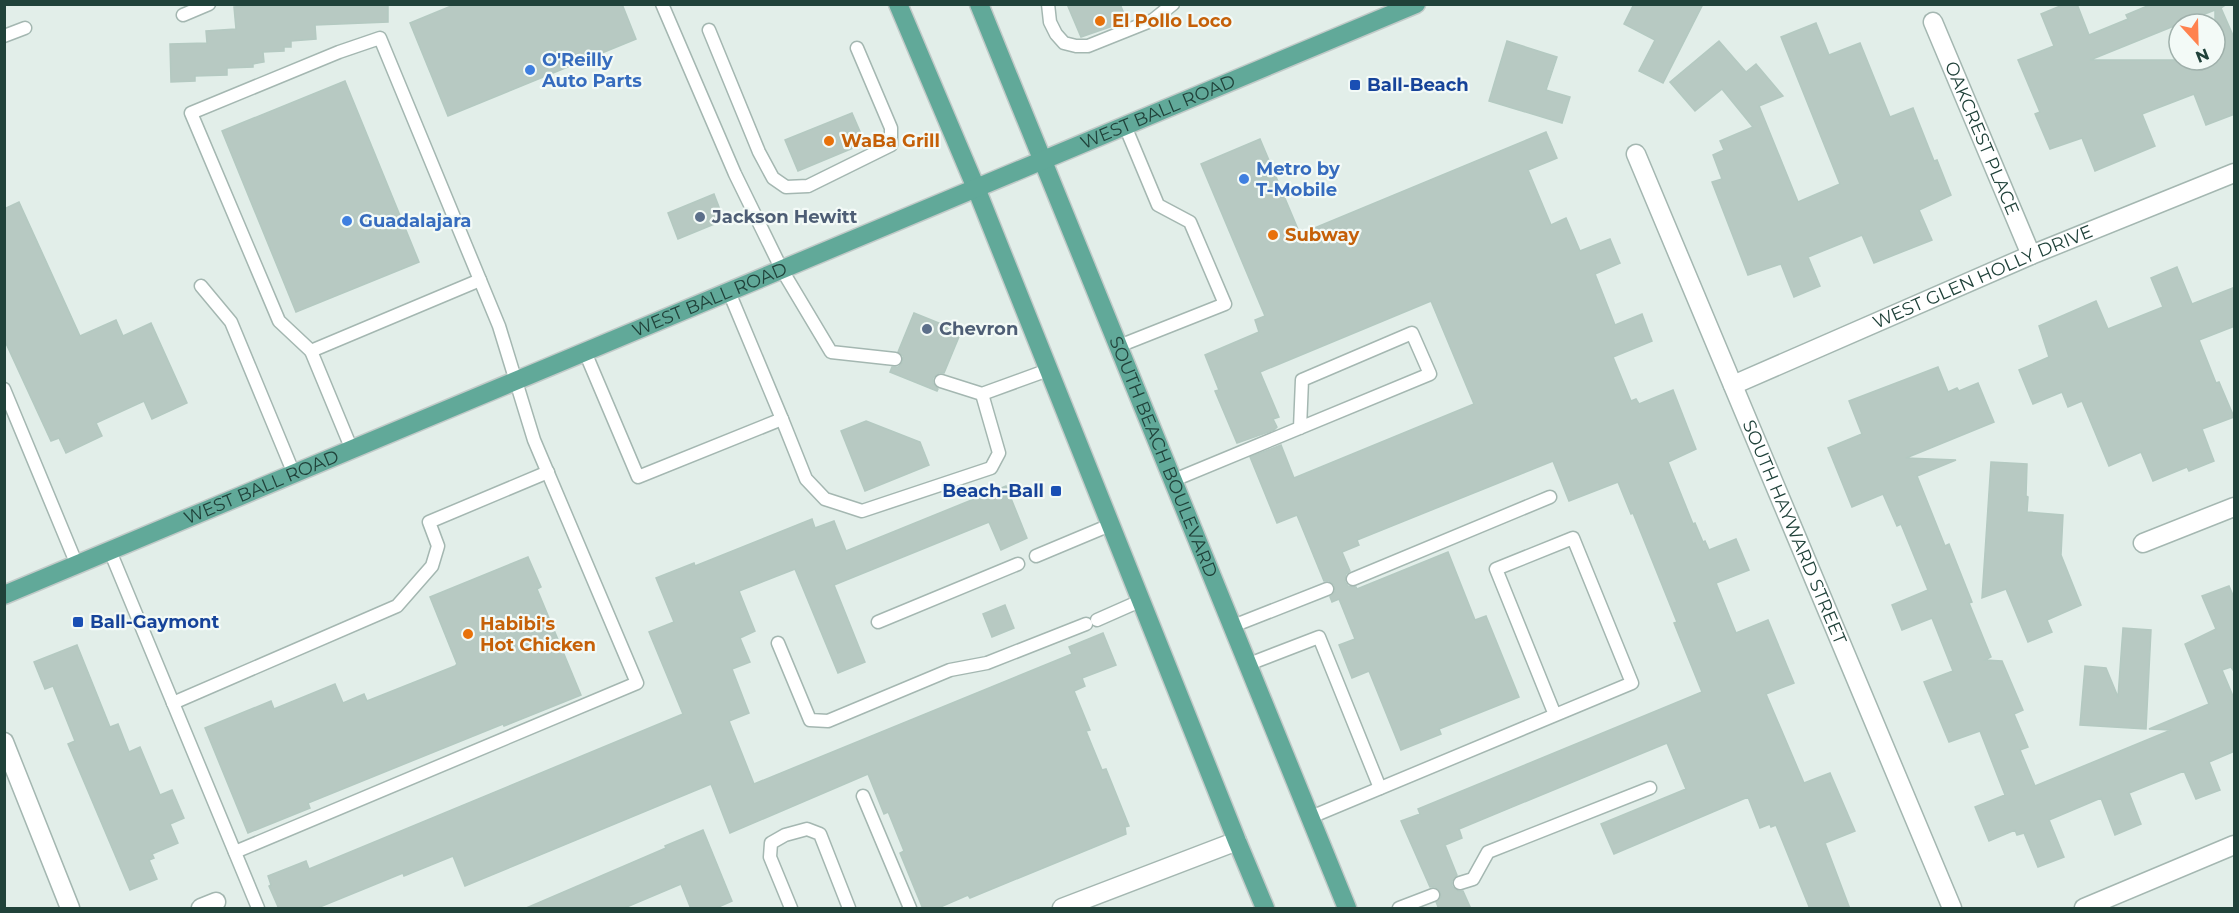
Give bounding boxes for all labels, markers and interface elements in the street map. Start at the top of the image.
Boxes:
place label: El Pollo Loco [1112,10,1232,32]
north arrow [2167,12,2227,72]
marker: El Pollo Loco [1093,14,1107,28]
text: N [2193,44,2212,67]
place label: O'Reilly Auto Parts [541,49,642,92]
street label: OAKCREST PLACE [1940,58,2024,218]
marker: O'Reilly Auto Parts [523,63,537,77]
street label: WEST BALL ROAD [1077,70,1239,154]
place label: Ball-Beach [1367,74,1469,96]
marker: Ball-Beach [1348,78,1362,92]
place label: WaBa Grill [841,130,940,152]
marker: WaBa Grill [822,134,836,148]
place label: Metro by T-Mobile [1256,158,1340,201]
marker: Metro by T-Mobile [1237,172,1251,186]
place label: Jackson Hewitt [711,206,857,228]
place label: Guadalajara [359,210,471,232]
marker: Jackson Hewitt [693,210,707,224]
marker: Guadalajara [340,214,354,228]
street label: WEST GLEN HOLLY DRIVE [1869,220,2096,334]
place label: Subway [1285,224,1359,246]
marker: Subway [1266,228,1280,242]
street label: WEST BALL ROAD [629,257,790,342]
place label: Chevron [939,318,1018,340]
marker: Chevron [920,322,934,336]
street label: SOUTH BEACH BOULEVARD [1104,333,1222,581]
street label: SOUTH HAYWARD STREET [1738,417,1852,648]
street label: WEST BALL ROAD [181,445,342,529]
place label: Beach-Ball [942,480,1044,502]
marker: Beach-Ball [1049,484,1063,498]
place label: Ball-Gaymont [90,611,219,633]
place label: Habibi's Hot Chicken [480,613,596,656]
marker: Ball-Gaymont [71,615,85,629]
marker: Habibi's Hot Chicken [461,627,475,641]

